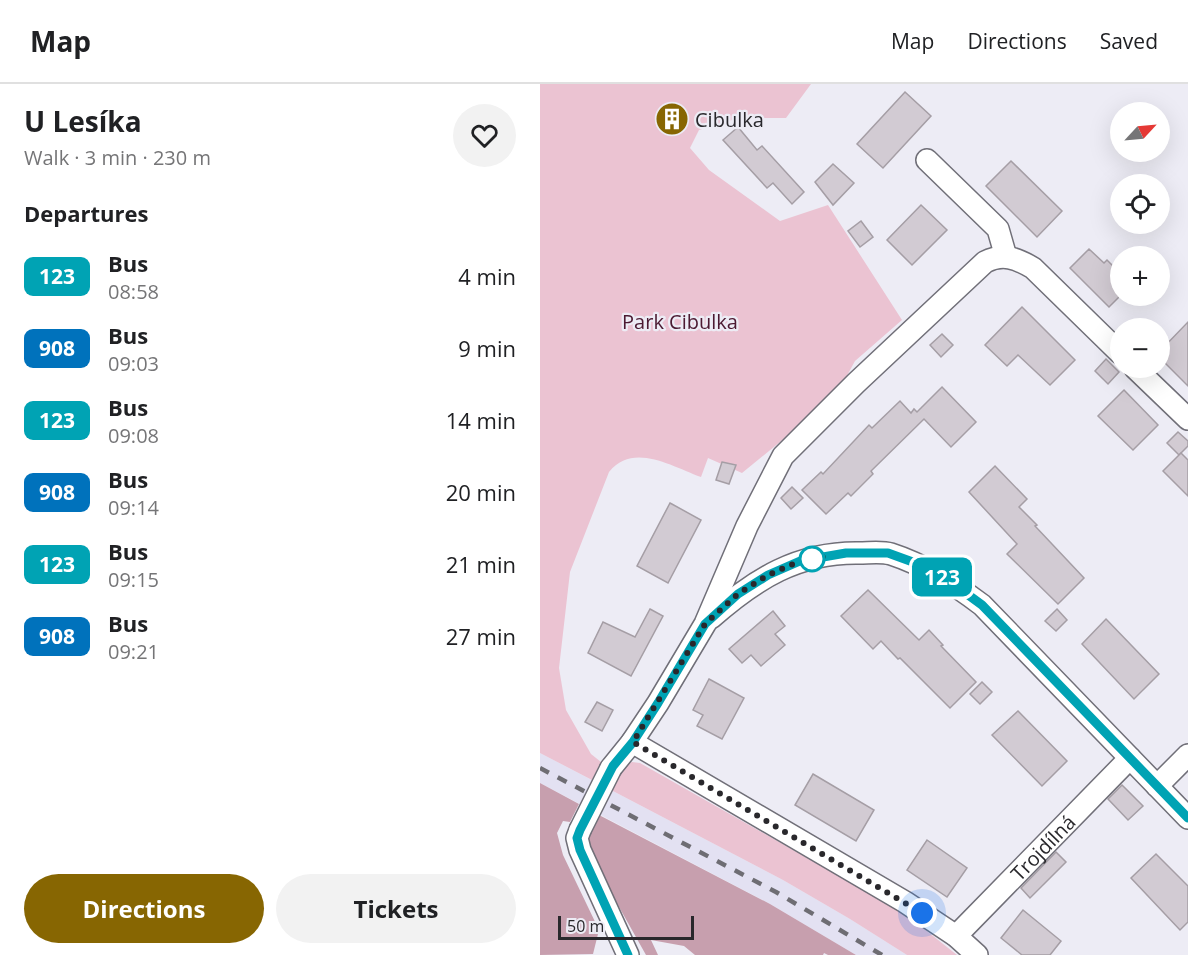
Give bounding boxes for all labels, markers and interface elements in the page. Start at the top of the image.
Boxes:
text: Map [30,22,91,60]
text: Map [891,27,934,55]
text: Directions [967,27,1067,55]
text: Saved [1100,27,1158,55]
building icon: Cibulka [654,101,690,137]
text: U Lesíka [24,102,142,140]
north arrow [1110,102,1170,162]
map controls [1110,102,1170,378]
button: heart [453,104,516,167]
place label: Cibulka [695,106,764,133]
text: Walk · 3 min · 230 m [24,144,211,171]
button: locate [1110,174,1170,234]
text: Departures [24,198,148,228]
button: + [1110,246,1170,306]
text: Bus [108,248,148,278]
text: 4 min [458,261,516,291]
text: 123 [39,262,75,290]
text: 08:58 [108,278,159,305]
park label: Park Cibulka [622,308,738,335]
button: − [1110,318,1170,378]
text: Bus [108,320,148,350]
text: 9 min [458,333,516,363]
text: 908 [39,334,75,362]
text: 09:03 [108,350,159,377]
text: Bus [108,392,148,422]
text: 14 min [446,405,516,435]
text: 123 [39,406,75,434]
text: 09:08 [108,422,159,449]
text: Bus [108,464,148,494]
text: 20 min [446,477,516,507]
text: 908 [39,478,75,506]
text: 09:14 [108,494,159,521]
text: Bus [108,536,148,566]
unlabelled marker [799,546,825,572]
text: 21 min [446,549,516,579]
text: 123 [39,550,75,578]
line badge: 123 [908,558,976,596]
text: 123 [924,563,960,591]
text: 09:15 [108,566,159,593]
text: Bus [108,608,148,638]
text: 27 min [446,621,516,651]
text: 908 [39,622,75,650]
text: 09:21 [108,638,159,665]
street label: Trojdílná [1004,809,1081,886]
button: Directions [24,874,264,943]
button: Tickets [276,874,516,943]
your location [907,898,937,928]
scale bar [558,913,694,940]
text: 50 m [567,915,604,937]

